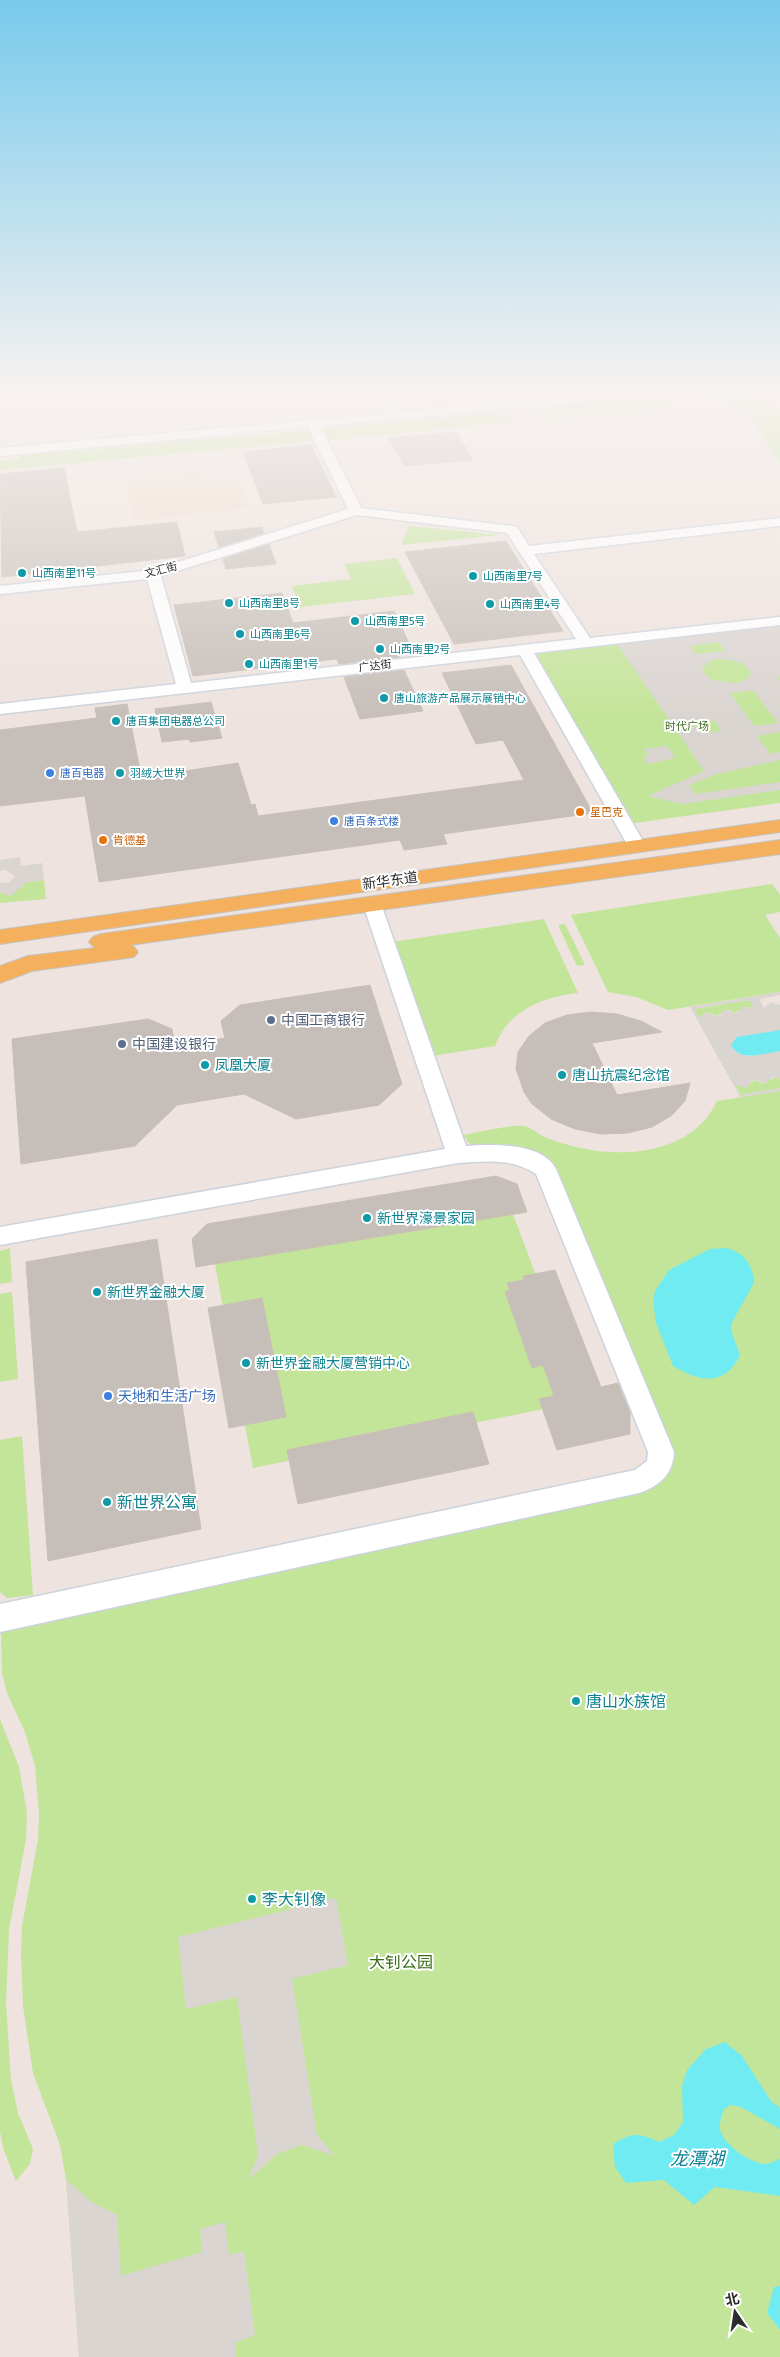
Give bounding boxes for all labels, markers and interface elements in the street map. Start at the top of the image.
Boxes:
street label: 文汇街 [143,560,179,580]
marker: 山西南里11号 [16,567,28,579]
place label: 山西南里11号 [32,567,96,580]
marker: 山西南里7号 [467,570,479,582]
place label: 山西南里7号 [483,570,543,583]
marker: 山西南里8号 [223,597,235,609]
place label: 山西南里8号 [239,597,300,610]
marker: 山西南里4号 [484,598,496,610]
place label: 山西南里4号 [500,598,561,611]
marker: 山西南里5号 [349,615,361,627]
place label: 山西南里5号 [365,615,426,628]
marker: 山西南里6号 [234,628,246,640]
place label: 山西南里6号 [250,628,311,641]
marker: 山西南里2号 [374,643,386,655]
place label: 山西南里2号 [390,643,450,656]
marker: 山西南里1号 [243,658,255,670]
place label: 山西南里1号 [259,658,319,671]
street label: 广达街 [358,658,392,674]
marker: 唐山旅游产品展示展销中心 [378,692,390,704]
place label: 唐山旅游产品展示展销中心 [394,692,526,705]
marker: 唐百集团电器总公司 [110,715,122,727]
place label: 唐百集团电器总公司 [126,715,225,728]
park label: 时代广场 [665,720,709,733]
marker: 唐百电器 [44,767,56,779]
place label: 唐百电器 [60,767,104,780]
marker: 羽绒大世界 [114,767,126,779]
place label: 羽绒大世界 [130,767,186,780]
marker: 星巴克 [574,806,586,818]
place label: 星巴克 [590,806,623,819]
marker: 唐百条式楼 [328,815,340,827]
place label: 唐百条式楼 [344,815,399,828]
marker: 肯德基 [97,834,109,846]
place label: 肯德基 [113,834,146,847]
street label: 新华东道 [361,869,419,893]
place label: 中国工商银行 [281,1012,365,1029]
marker: 中国工商银行 [265,1014,277,1026]
place label: 中国建设银行 [132,1036,216,1053]
marker: 中国建设银行 [116,1038,128,1050]
place label: 凤凰大厦 [215,1057,271,1074]
marker: 凤凰大厦 [199,1059,211,1071]
place label: 唐山抗震纪念馆 [572,1067,670,1084]
marker: 唐山抗震纪念馆 [556,1069,568,1081]
place label: 新世界濠景家园 [377,1210,475,1227]
marker: 新世界濠景家园 [361,1212,373,1224]
place label: 新世界金融大厦 [107,1284,205,1301]
marker: 新世界金融大厦 [91,1286,103,1298]
place label: 新世界金融大厦营销中心 [256,1355,410,1372]
marker: 新世界金融大厦营销中心 [240,1357,252,1369]
place label: 天地和生活广场 [118,1388,216,1405]
marker: 天地和生活广场 [102,1390,114,1402]
place label: 新世界公寓 [117,1493,197,1512]
marker: 新世界公寓 [101,1496,113,1508]
place label: 唐山水族馆 [586,1692,666,1711]
marker: 唐山水族馆 [570,1695,582,1707]
place label: 李大钊像 [262,1890,326,1909]
marker: 李大钊像 [246,1893,258,1905]
park label: 大钊公园 [369,1953,433,1972]
water label: 龙潭湖 [670,2148,727,2170]
north arrow [710,2287,760,2337]
text: 北 [723,2290,741,2310]

